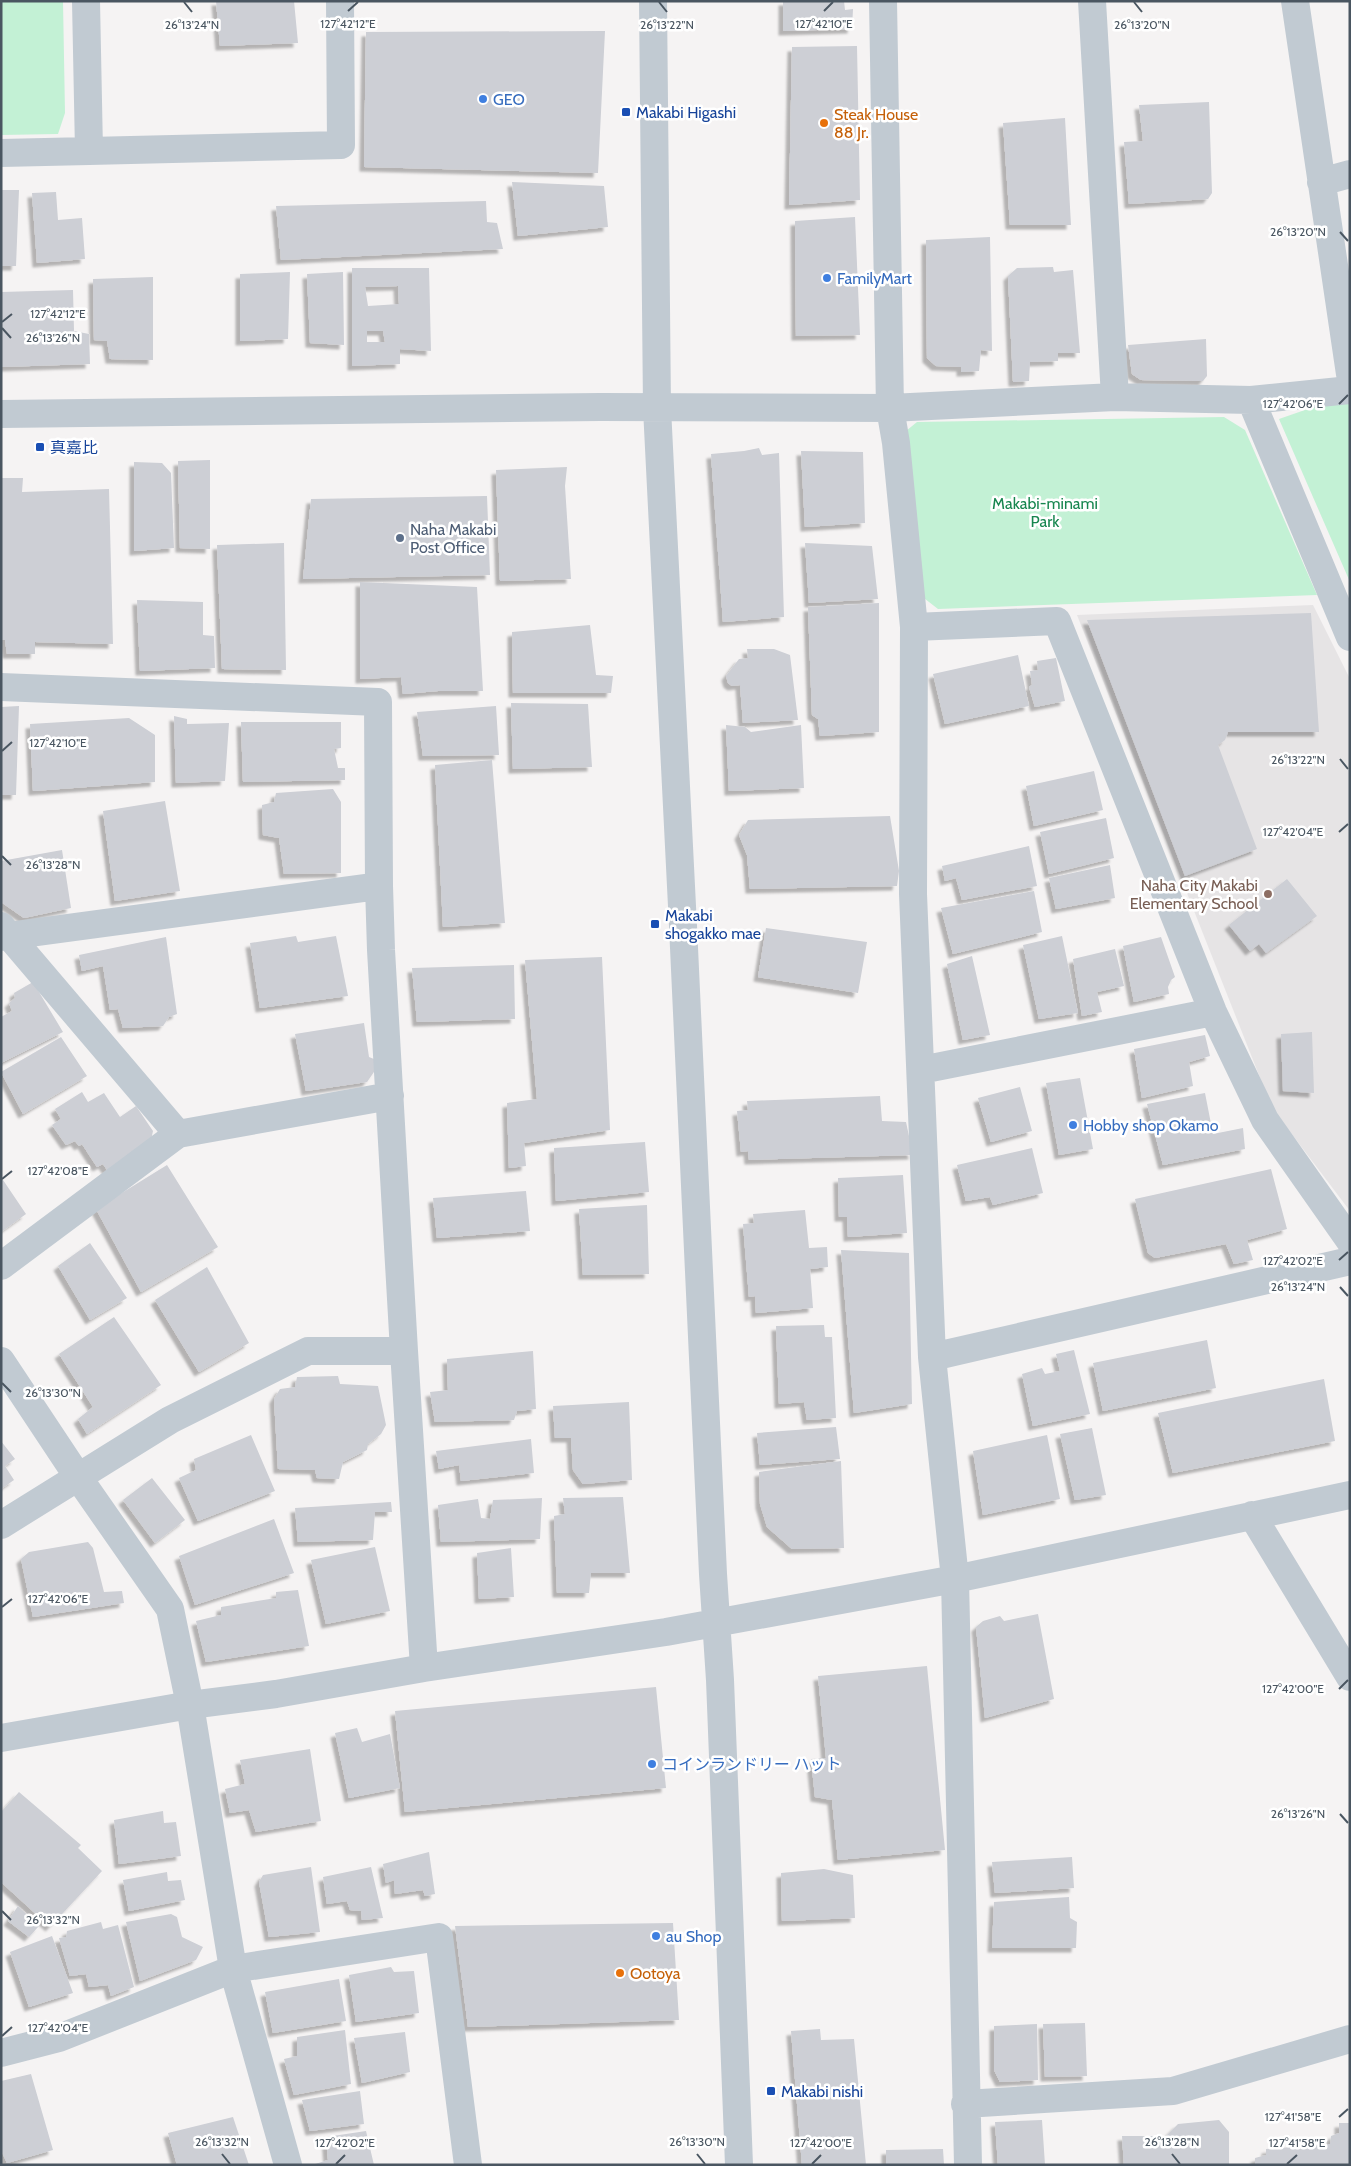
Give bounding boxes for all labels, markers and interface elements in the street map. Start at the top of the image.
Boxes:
text: 127°42'12"E [320,16,376,31]
text: 127°42'10"E [795,16,853,31]
text: 26°13'24"N [165,17,219,32]
text: 26°13'22"N [640,17,694,32]
text: 26°13'20"N [1114,17,1170,32]
place label: GEO [493,90,525,109]
marker: GEO [477,93,489,105]
place label: Makabi Higashi [636,103,736,122]
place label: Steak House 88 Jr. [834,105,918,142]
marker: Makabi Higashi [620,106,632,118]
marker: Steak House 88 Jr. [818,117,830,129]
text: 26°13'20"N [1270,224,1326,239]
place label: FamilyMart [837,269,913,288]
marker: FamilyMart [821,272,833,284]
text: 127°42'12"E [30,306,86,321]
text: 26°13'26"N [26,330,80,345]
text: 127°42'06"E [1263,396,1324,411]
place label: 真嘉比 [50,438,98,457]
marker: 真嘉比 [34,441,46,453]
park label: Makabi-minami Park [992,494,1098,531]
place label: Naha Makabi Post Office [410,520,496,557]
marker: Naha Makabi Post Office [394,532,406,544]
text: 127°42'10"E [29,735,87,750]
text: 26°13'22"N [1271,752,1325,767]
text: 127°42'04"E [1263,824,1324,839]
text: 26°13'28"N [26,857,80,872]
place label: Naha City Makabi Elementary School [1130,876,1258,913]
marker: Naha City Makabi Elementary School [1262,888,1274,900]
place label: Makabi shogakko mae [665,906,761,943]
marker: Makabi shogakko mae [649,918,661,930]
place label: Hobby shop Okamo [1083,1116,1219,1135]
marker: Hobby shop Okamo [1067,1119,1079,1131]
text: 127°42'08"E [28,1163,89,1178]
text: 127°42'02"E [1263,1253,1323,1268]
text: 26°13'24"N [1271,1279,1325,1294]
text: 26°13'30"N [25,1385,81,1400]
text: 127°42'06"E [28,1591,89,1606]
text: 127°42'00"E [1262,1681,1324,1696]
place label: コインランドリー ハット [662,1755,842,1774]
marker: コインランドリー ハット [646,1758,658,1770]
text: 26°13'26"N [1271,1806,1325,1821]
text: 26°13'32"N [26,1912,80,1927]
place label: au Shop [666,1927,721,1946]
marker: au Shop [650,1930,662,1942]
place label: Ootoya [630,1964,681,1983]
marker: Ootoya [614,1967,626,1979]
text: 127°42'04"E [28,2020,89,2035]
place label: Makabi nishi [781,2082,863,2101]
marker: Makabi nishi [765,2085,777,2097]
text: 127°41'58"E [1265,2109,1322,2124]
text: 26°13'32"N [195,2134,249,2149]
text: 26°13'30"N [669,2134,725,2149]
text: 26°13'28"N [1145,2134,1199,2149]
text: 127°42'02"E [315,2135,375,2150]
text: 127°42'00"E [790,2135,852,2150]
text: 127°41'58"E [1269,2135,1326,2150]

